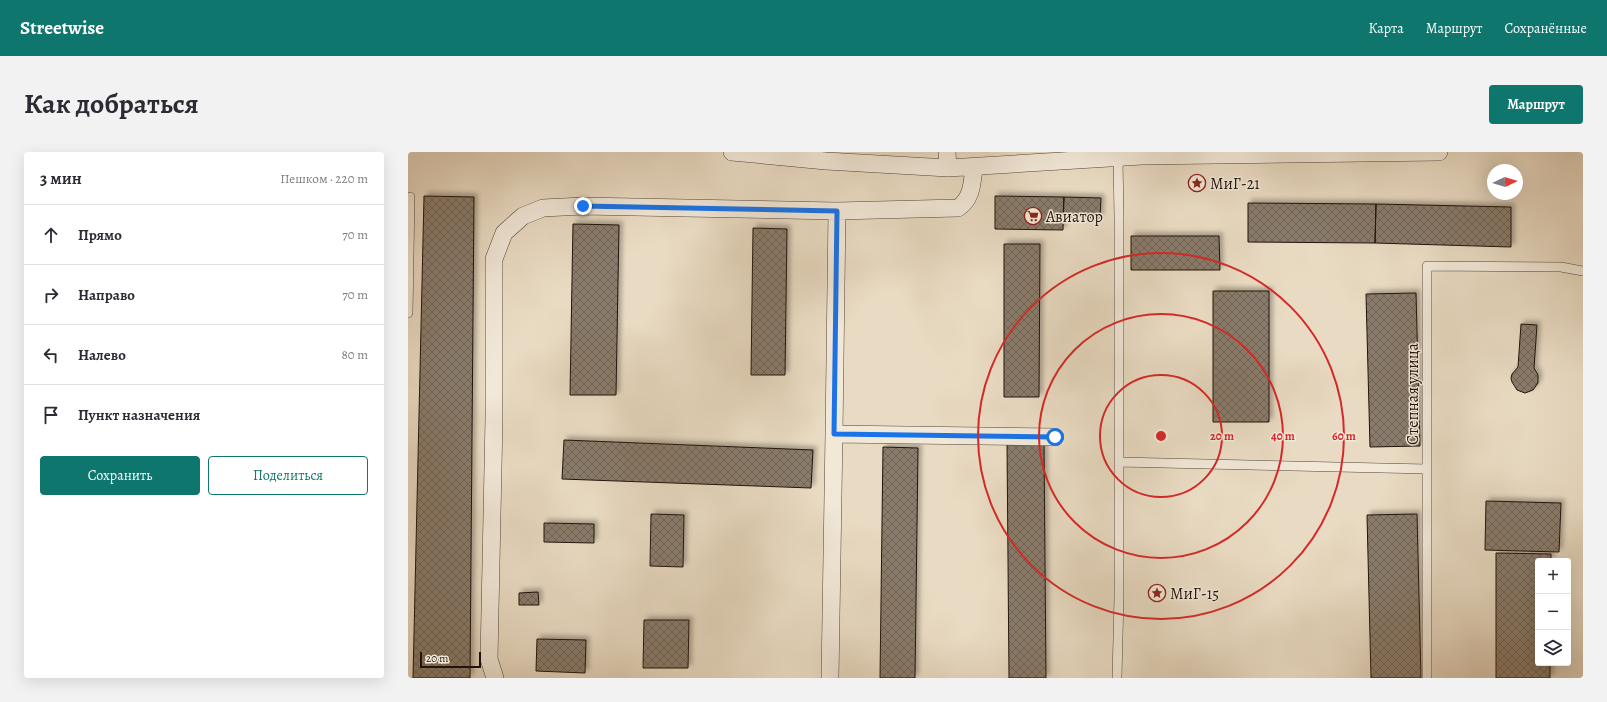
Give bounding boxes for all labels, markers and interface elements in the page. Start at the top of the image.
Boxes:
text: Streetwise [20,15,104,41]
text: Карта [1369,19,1404,38]
text: Маршрут [1426,19,1482,38]
text: Сохранённые [1504,19,1587,38]
text: Как добраться [24,85,199,123]
button: Маршрут [1489,85,1583,124]
north arrow [1487,164,1523,200]
text: 3 мин [40,167,82,190]
text: Пешком · 220 m [280,170,368,187]
place icon: МиГ-21 [1187,173,1207,193]
place label: МиГ-21 [1210,173,1260,195]
route end [574,197,592,215]
supermarket icon: Авиатор [1023,206,1043,226]
place label: Авиатор [1045,206,1103,228]
icon: ahead [40,224,62,246]
text: Прямо [78,225,122,245]
text: 70 m [342,226,368,243]
icon: right [40,284,62,306]
text: Направо [78,285,135,305]
text: 70 m [342,286,368,303]
street label: Степная улица [1402,342,1424,445]
icon: left [40,344,62,366]
text: Налево [78,345,126,365]
text: 80 m [341,346,368,363]
icon: arrive [40,404,62,426]
text: Пункт назначения [78,405,200,425]
route start [1046,428,1064,446]
text: 20 m [1210,428,1234,444]
text: 40 m [1271,428,1295,444]
text: 60 m [1332,428,1356,444]
centre of rings [1154,429,1168,443]
button: Сохранить [40,456,200,495]
button: Поделиться [208,456,368,495]
map controls [1535,558,1571,666]
button: + [1535,558,1571,594]
place icon: МиГ-15 [1147,583,1167,603]
place label: МиГ-15 [1170,583,1219,605]
button: − [1535,594,1571,630]
button: layers [1535,630,1571,666]
scale bar [420,650,481,669]
text: 20 m [426,651,448,666]

